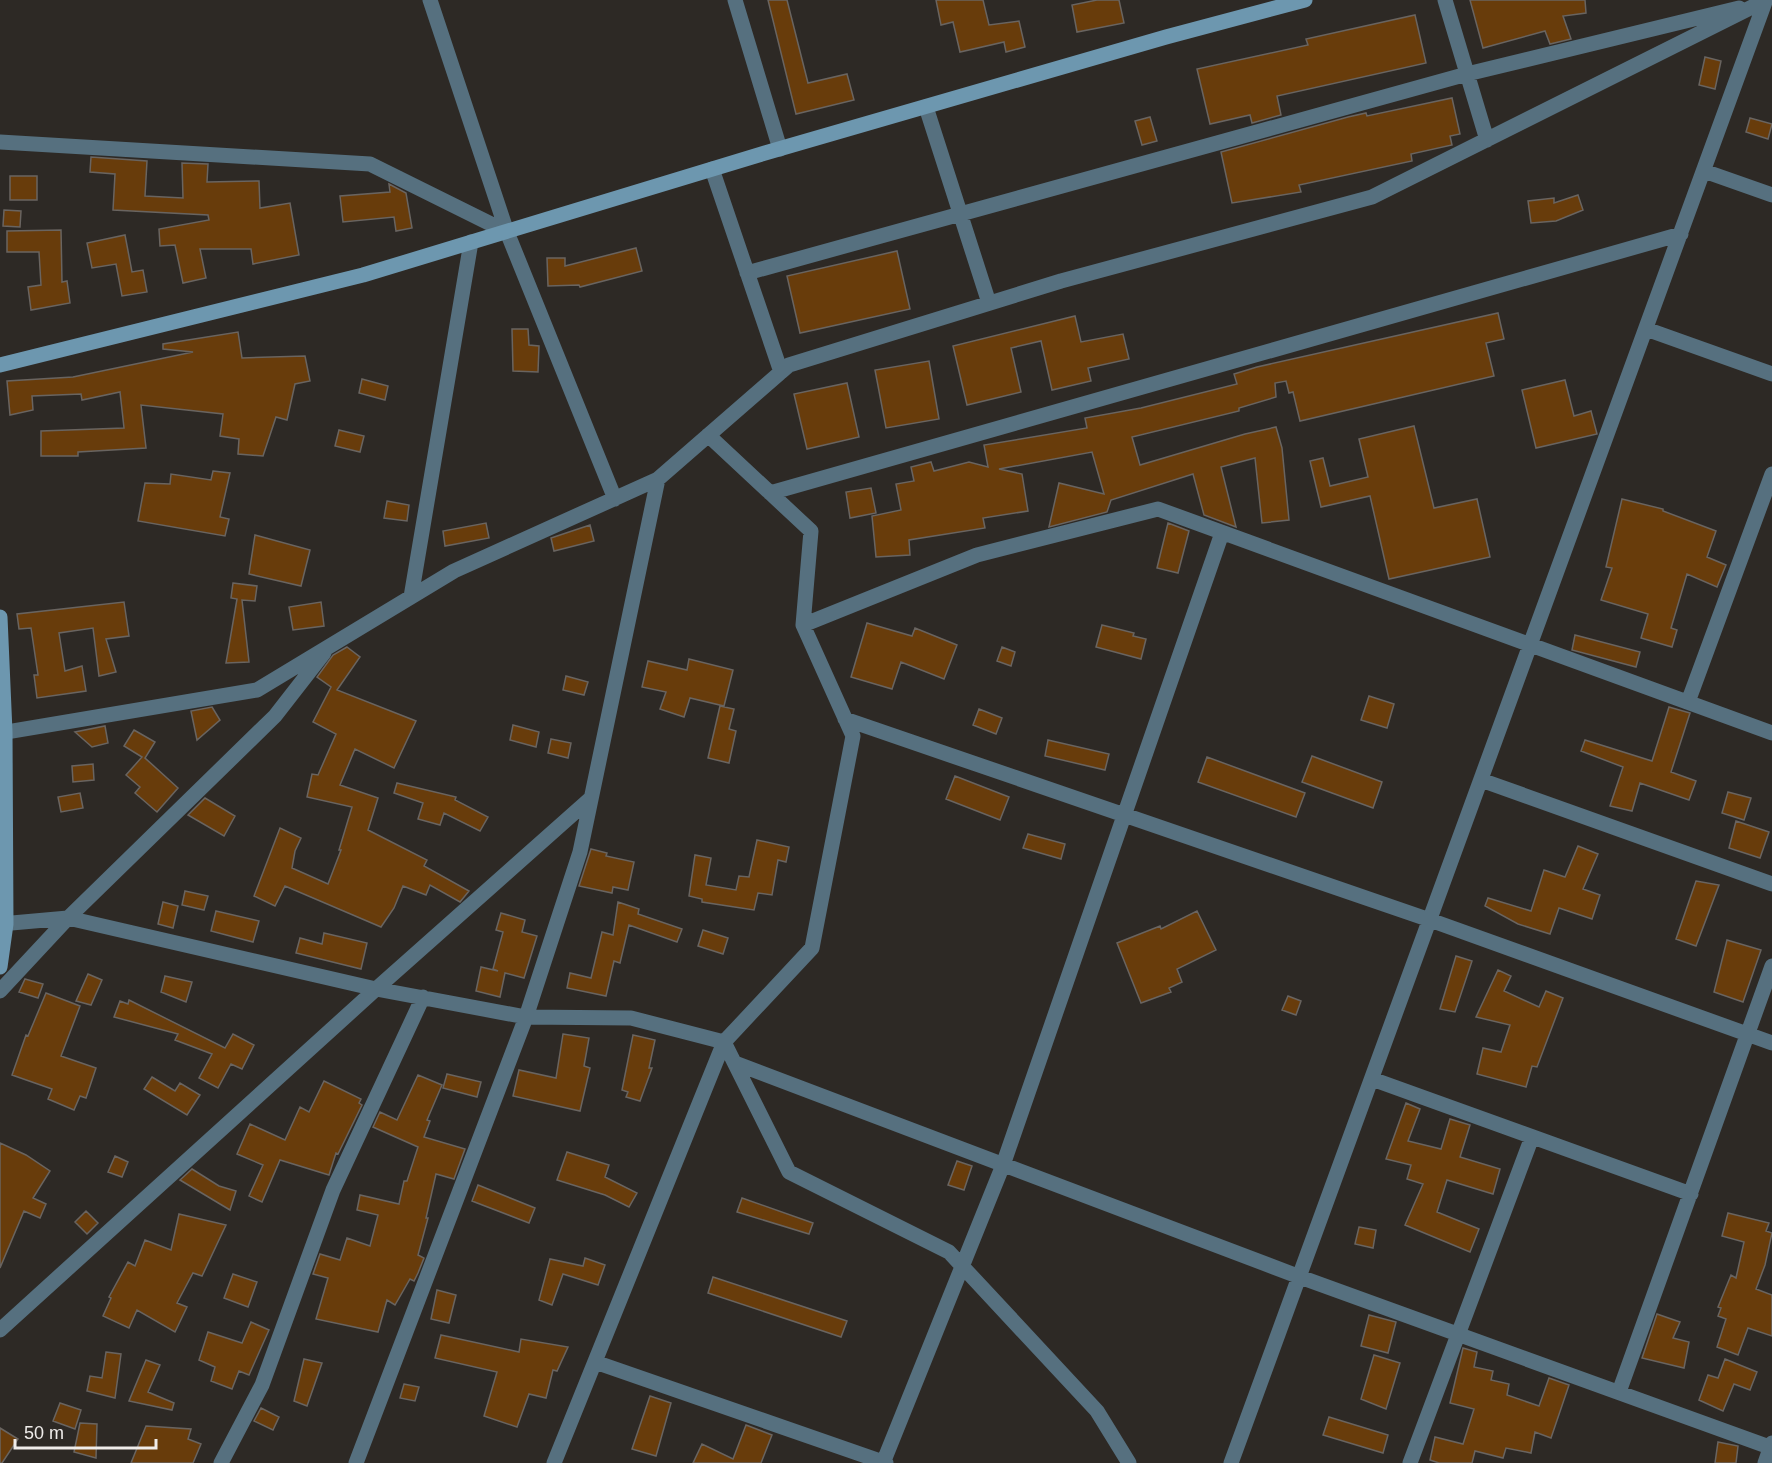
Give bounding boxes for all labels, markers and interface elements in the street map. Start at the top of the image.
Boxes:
scale bar [15,1412,156,1450]
text: 50 m [24,1423,64,1443]

